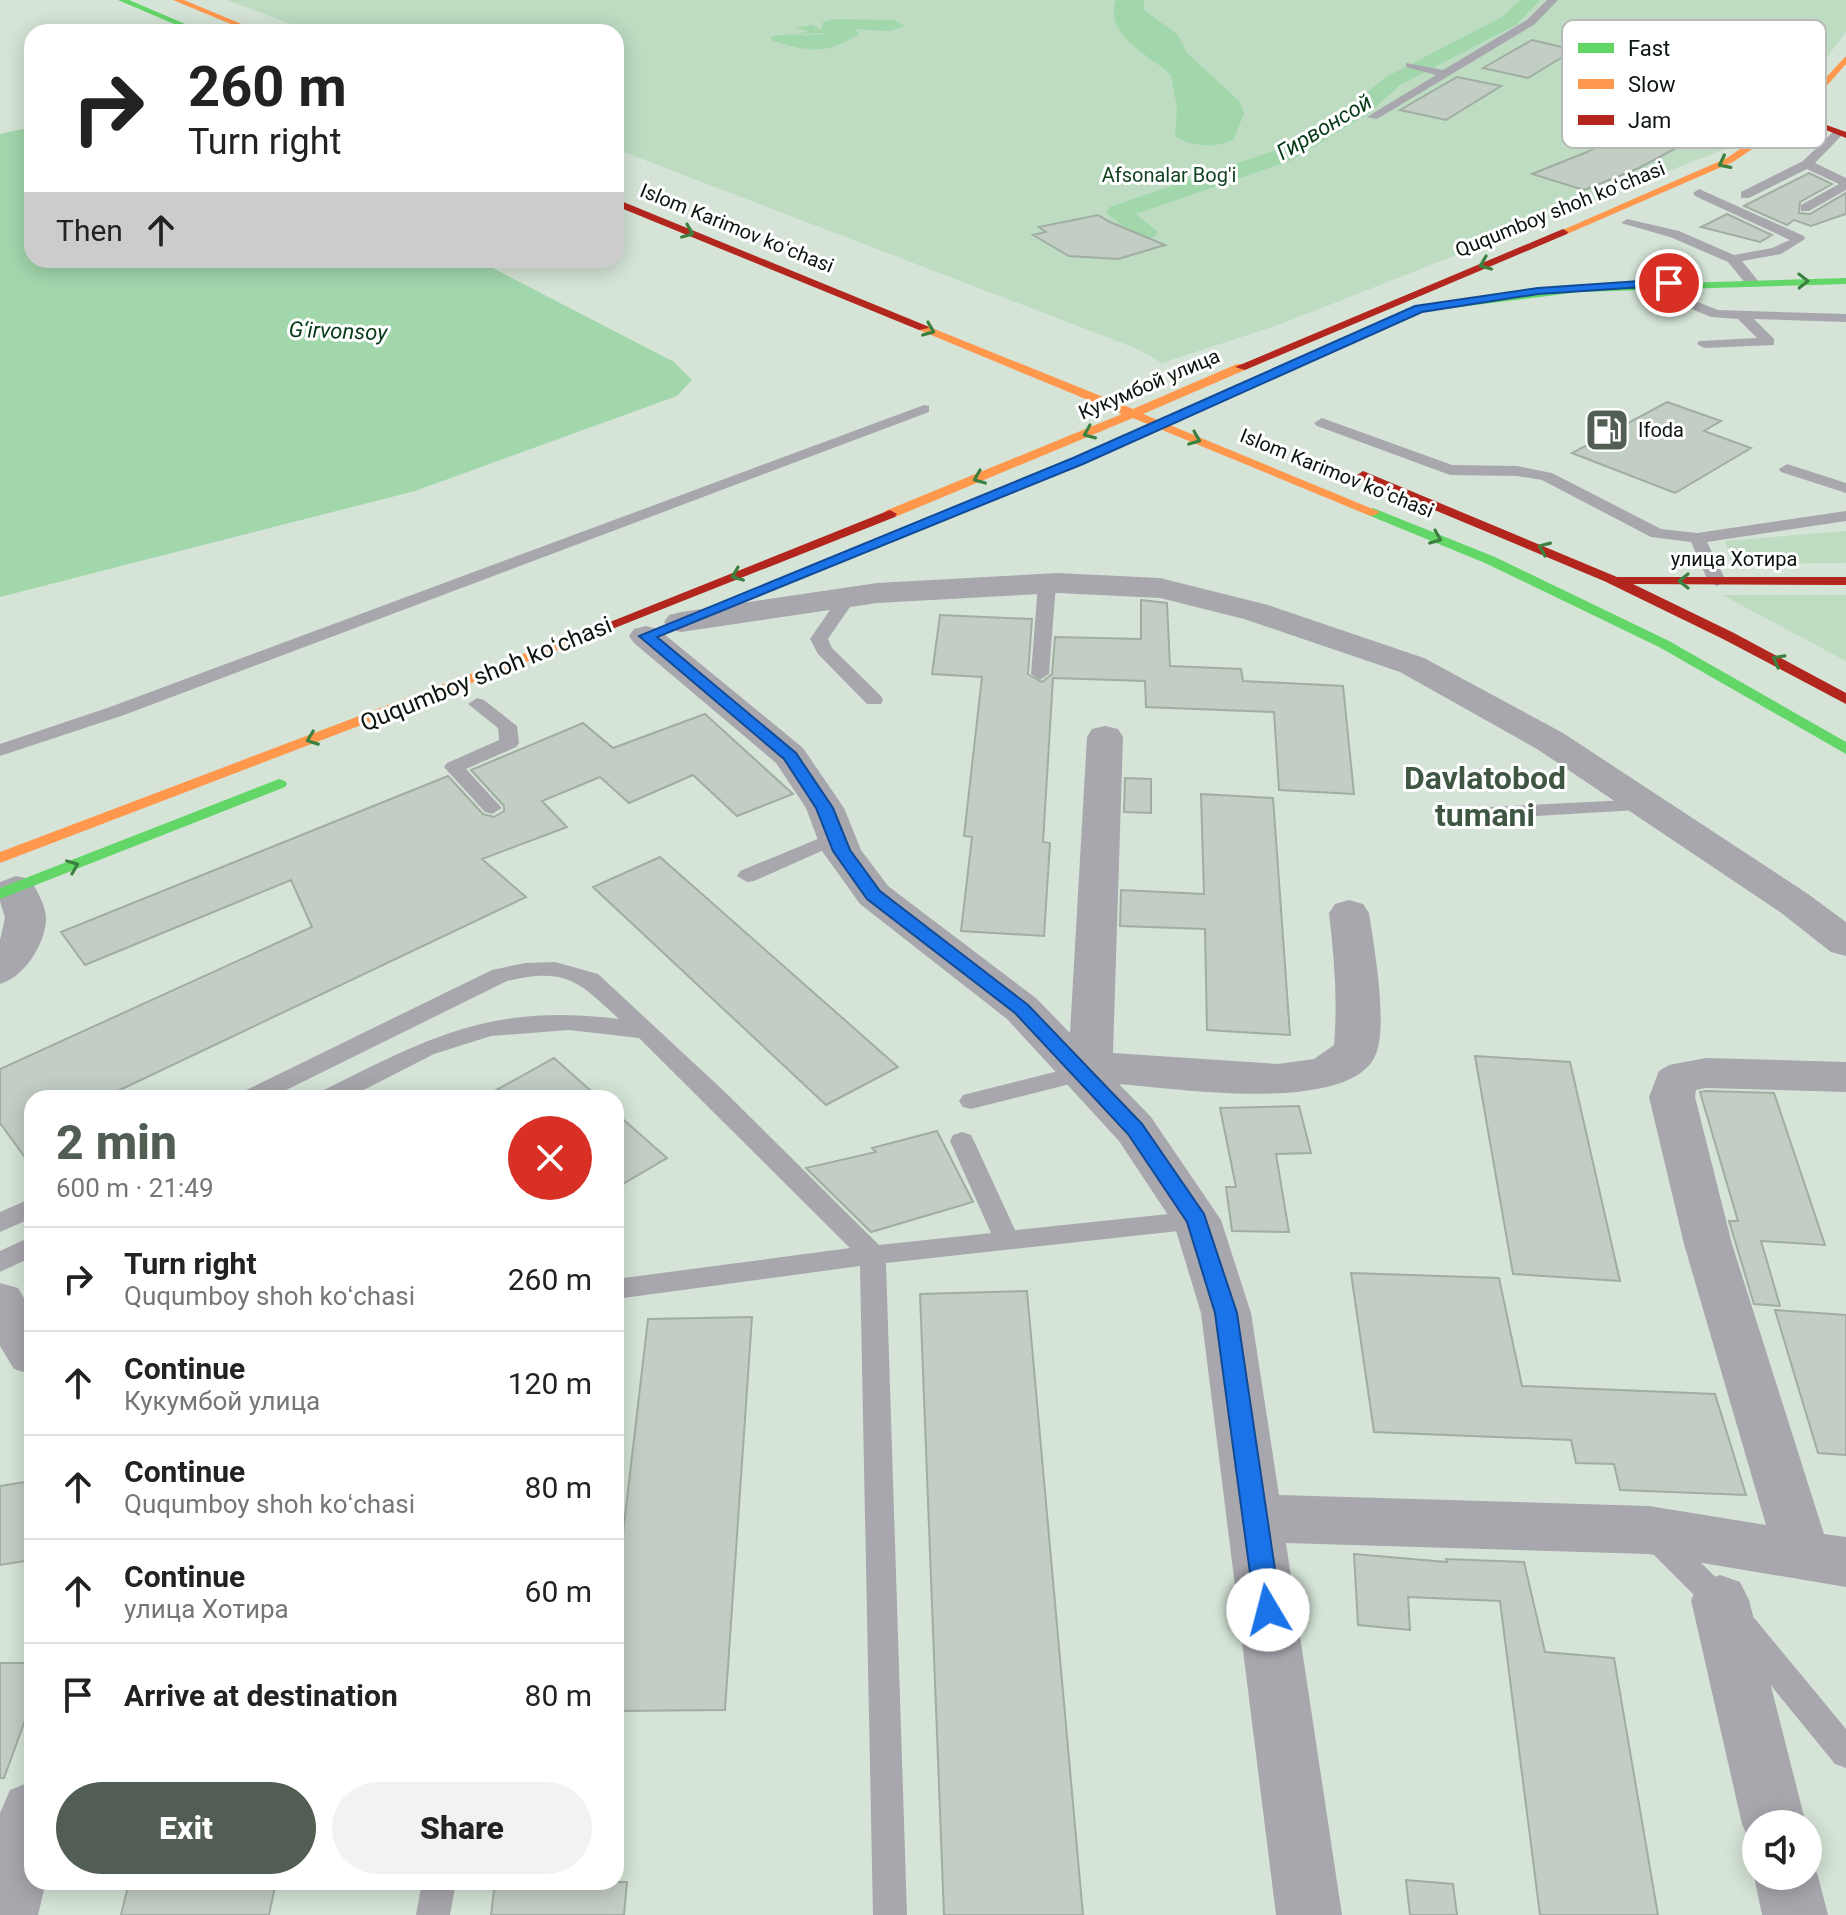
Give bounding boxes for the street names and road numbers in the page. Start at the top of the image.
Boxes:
street label: Ququmboy shoh koʻchasi [1452,156,1668,262]
street label: Islom Karimov koʻchasi [637,178,837,278]
street label: Кукумбой улица [1075,343,1223,425]
street label: Islom Karimov koʻchasi [1237,423,1437,523]
street label: улица Хотира [1671,547,1797,571]
street label: Ququmboy shoh koʻchasi [356,611,616,737]

